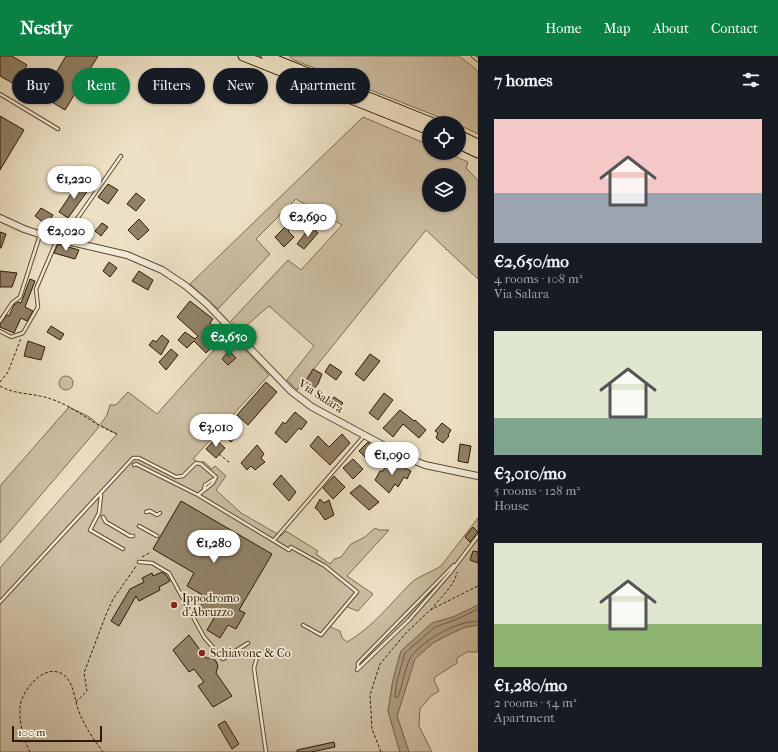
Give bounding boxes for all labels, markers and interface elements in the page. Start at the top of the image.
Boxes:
text: Nestly [20,17,72,39]
text: Home [545,20,582,37]
text: Map [604,20,631,37]
text: About [653,20,689,37]
text: Contact [711,20,758,37]
chip: Buy [12,68,64,104]
chip: Rent [72,68,130,104]
chip: Filters [138,68,205,104]
chip: New [213,68,268,104]
chip: Apartment [276,68,370,104]
icon: filters [740,69,762,91]
text: 7 homes [494,70,553,90]
map controls [422,116,466,212]
button: locate [422,116,466,160]
icon: home [592,145,664,217]
pin: €1,220 [41,166,107,200]
button: layers [422,168,466,212]
text: €1,220 [56,171,92,186]
pin: €2,690 [275,204,341,238]
text: €2,690 [289,209,327,224]
pin: €2,020 [33,218,99,252]
text: €2,020 [47,223,85,238]
text: €2,650/mo [494,251,569,271]
text: 4 rooms · 108 m² [494,271,582,286]
text: Via Salara [494,286,549,301]
pin: €2,650 [196,324,262,358]
text: €2,650 [211,329,247,344]
icon: home [592,357,664,429]
street label: Via Salara [295,376,346,416]
pin: €3,010 [183,414,249,448]
text: €3,010 [199,419,233,434]
pin: €1,090 [359,442,425,476]
text: €1,090 [374,447,410,462]
text: €3,010/mo [494,463,566,483]
text: 5 rooms · 128 m² [494,483,580,498]
text: House [494,498,529,513]
pin: €1,280 [181,530,247,564]
text: €1,280 [196,535,232,550]
icon: home [592,569,664,641]
place label: Ippodromo d'Abruzzo [182,591,239,619]
marker: Ippodromo d'Abruzzo [169,600,179,610]
place label: Schiavone & Co [210,646,291,660]
marker: Schiavone & Co [197,648,207,658]
text: €1,280/mo [494,675,567,695]
text: 2 rooms · 54 m² [494,695,576,710]
text: Apartment [494,710,555,725]
scale bar [12,724,102,743]
text: 100 m [18,726,46,739]

